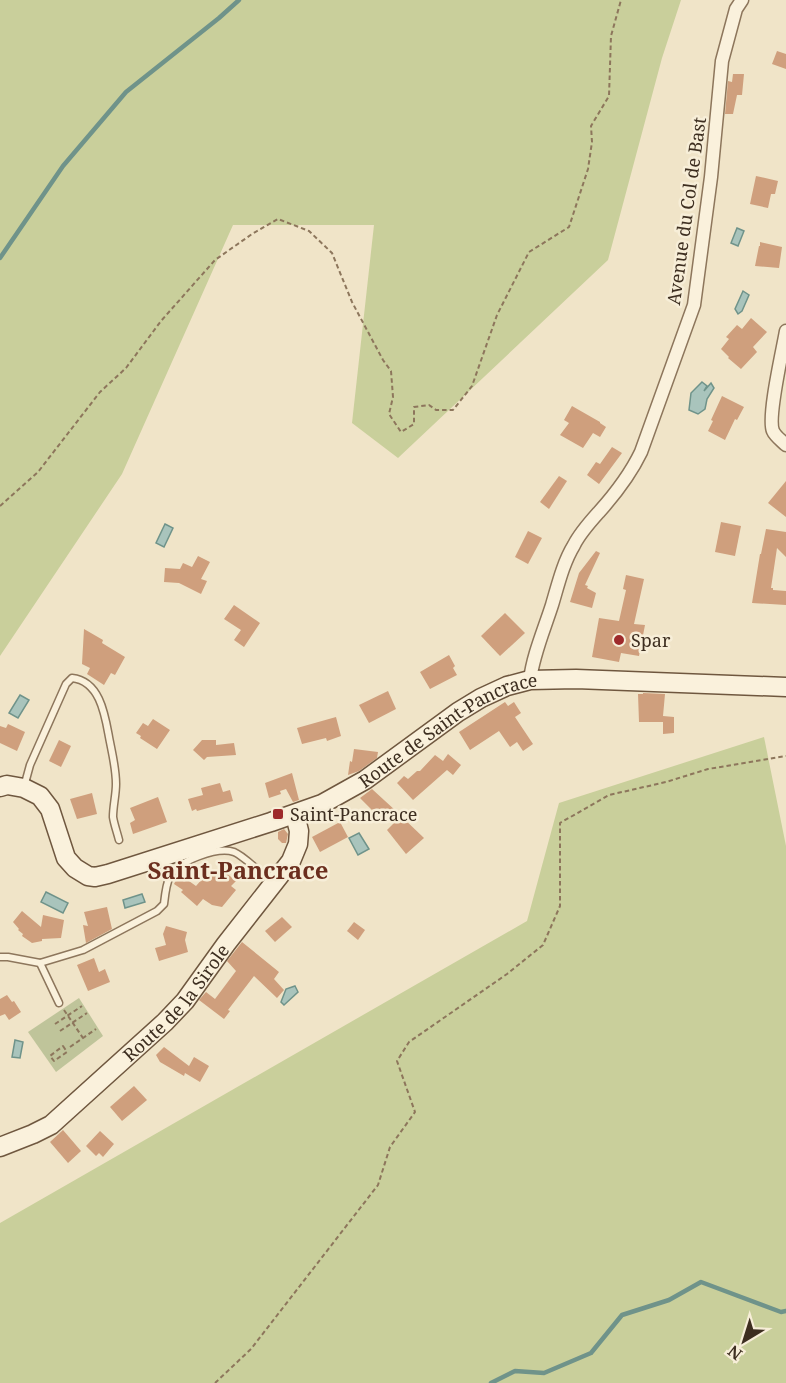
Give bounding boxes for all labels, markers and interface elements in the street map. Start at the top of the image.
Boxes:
street label: Avenue du Col de Bast [661,115,711,307]
place label: Spar [631,628,671,652]
marker: Spar [612,633,626,647]
street label: Route de Saint-Pancrace [353,668,537,793]
place label: Saint-Pancrace [290,802,417,826]
marker: Saint-Pancrace [271,807,285,821]
district label: Saint-Pancrace [147,853,329,886]
street label: Route de la Sirole [118,939,234,1067]
north arrow [714,1311,774,1371]
text: N [723,1340,747,1365]

